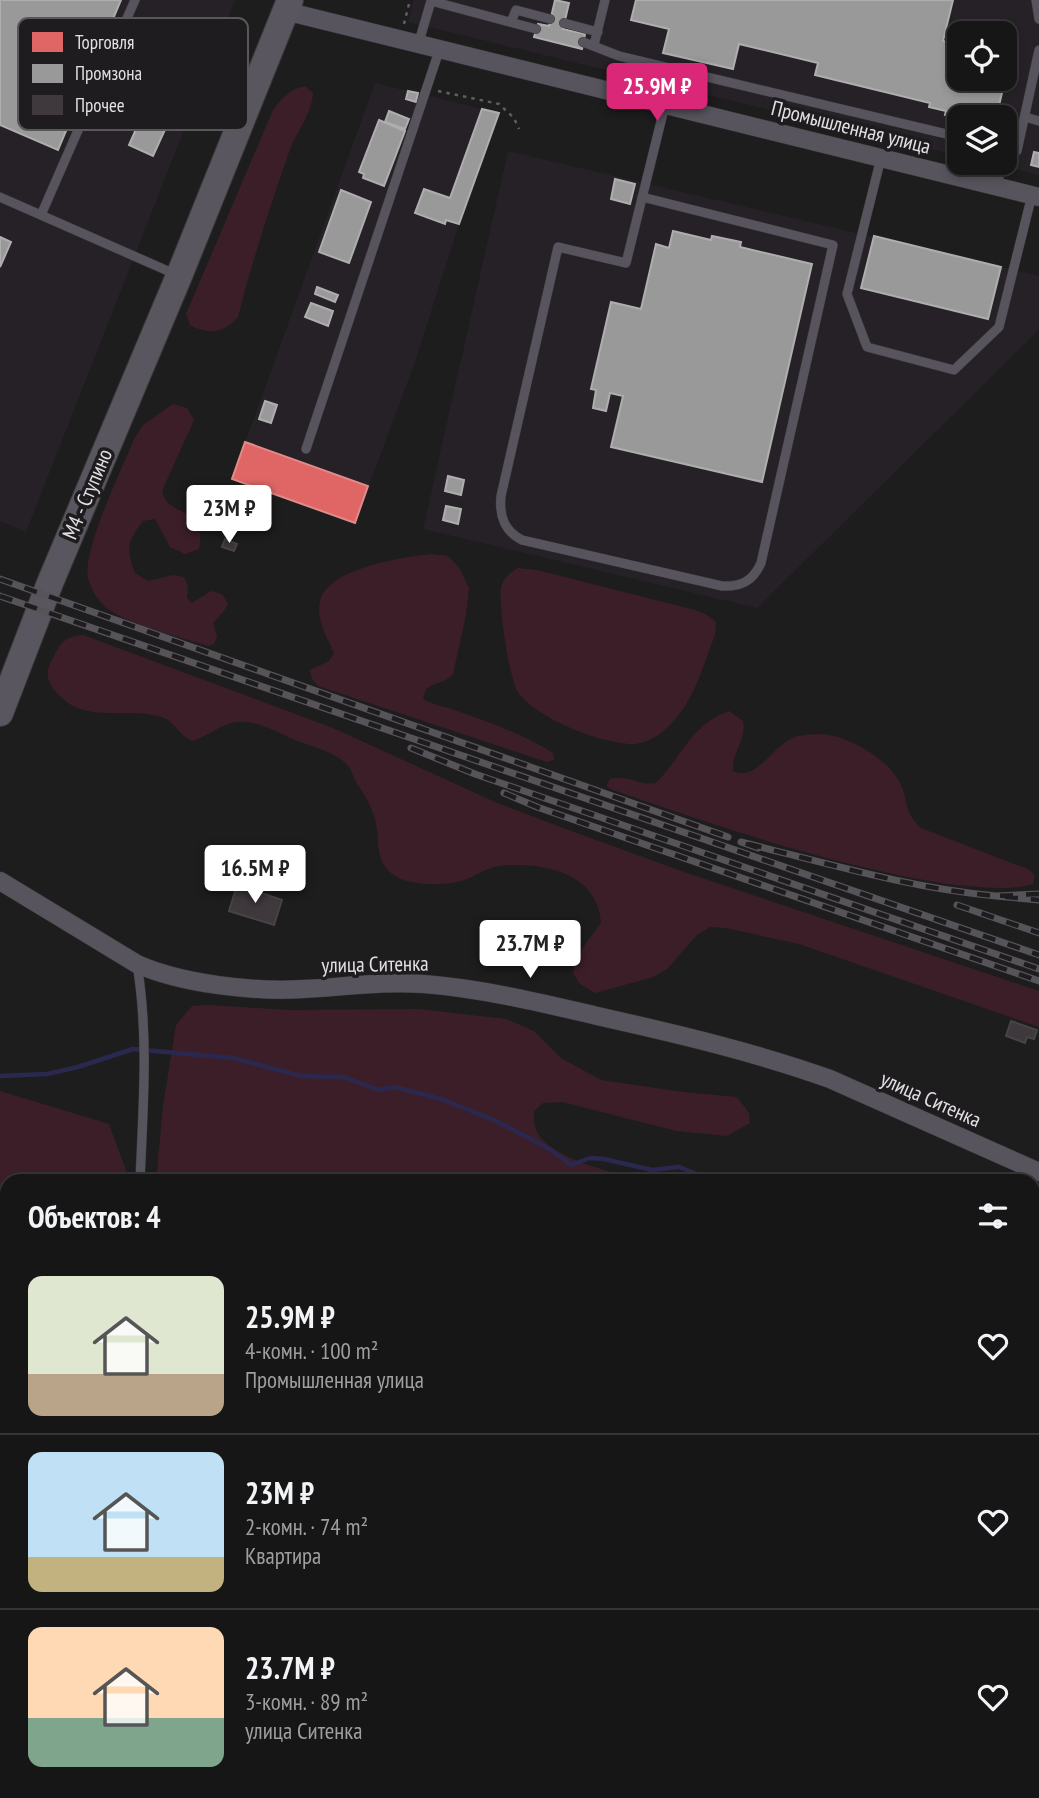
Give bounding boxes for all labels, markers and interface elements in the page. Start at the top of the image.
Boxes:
legend [18,18,248,130]
map controls [947,21,1017,175]
button: locate [947,21,1017,91]
text: Торговля [75,30,134,54]
text: Промзона [75,61,142,85]
pin: 25.9M ₽ [592,64,722,123]
text: 25.9M ₽ [623,71,691,100]
text: Прочее [75,93,125,117]
street label: Промышленная улица [768,94,934,160]
button: layers [947,105,1017,175]
street label: М4 - Ступино [56,445,118,543]
pin: 23M ₽ [180,486,278,545]
text: 23M ₽ [203,493,255,522]
pin: 16.5M ₽ [190,846,320,905]
text: 16.5M ₽ [221,853,289,882]
pin: 23.7M ₽ [465,920,595,980]
text: 23.7M ₽ [496,928,564,957]
street label: улица Ситенка [321,950,429,978]
street label: улица Ситенка [877,1065,985,1133]
text: Объектов: 4 [28,1197,161,1236]
icon: filters [974,1197,1012,1235]
text: 25.9M ₽ [245,1297,335,1336]
icon: home [84,1304,168,1388]
icon: heart [974,1327,1012,1365]
text: 4-комн. · 100 m² [245,1336,378,1365]
text: Промышленная улица [245,1365,424,1394]
text: 23M ₽ [245,1473,314,1512]
icon: home [84,1480,168,1564]
icon: heart [974,1503,1012,1541]
text: 2-комн. · 74 m² [245,1512,368,1541]
text: Квартира [245,1541,321,1570]
text: 23.7M ₽ [245,1648,335,1687]
icon: home [84,1655,168,1739]
icon: heart [974,1678,1012,1716]
text: 3-комн. · 89 m² [245,1687,368,1716]
text: улица Ситенка [245,1716,362,1745]

